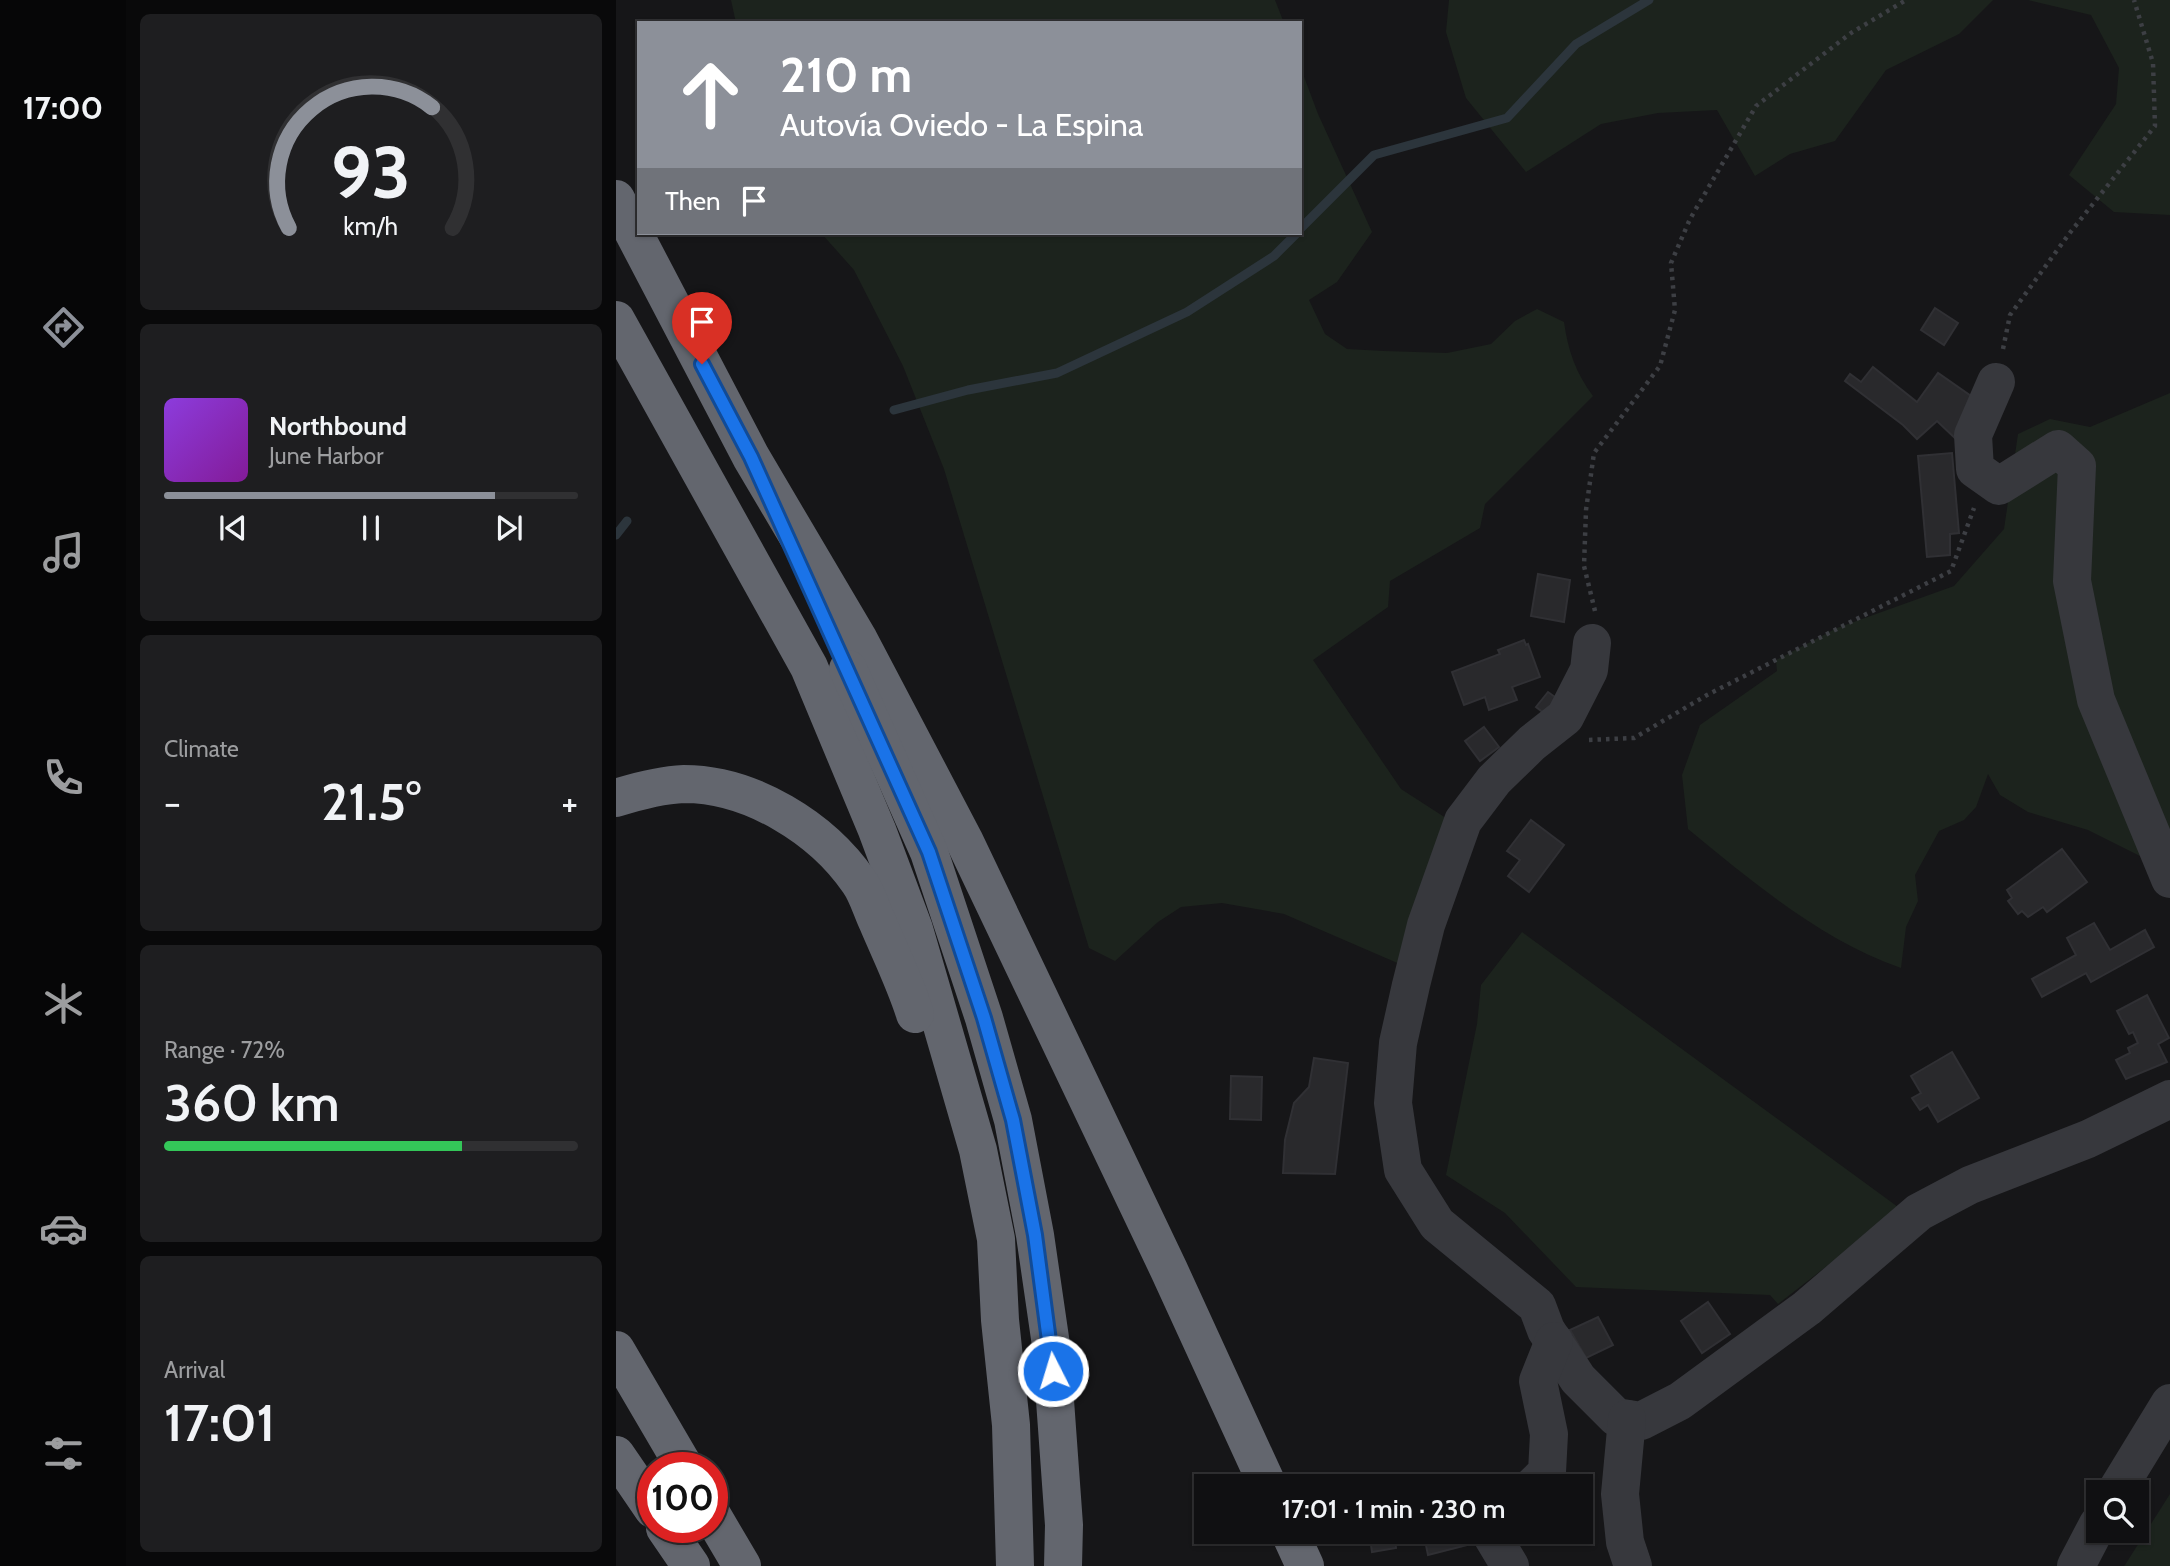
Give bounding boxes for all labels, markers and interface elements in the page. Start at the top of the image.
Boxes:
text: 210 m [780,45,912,104]
icon: ahead [665,49,756,140]
text: 17:00 [23,88,103,127]
text: Autovía Oviedo - La Espina [780,105,1143,144]
text: 93 [331,129,411,217]
icon: arrive [735,182,773,220]
text: Then [665,185,721,217]
text: km/h [344,211,398,241]
pin [672,292,732,364]
icon: directions [39,303,88,352]
icon: arrive [683,303,721,341]
text: Northbound [269,410,407,442]
text: June Harbor [269,442,383,470]
icon: previous [214,509,252,547]
icon: pause [352,509,390,547]
icon: next [490,509,528,547]
icon: music [39,528,88,577]
text: Climate [164,735,239,763]
icon: phone [39,753,88,802]
text: 21.5° [321,770,421,833]
text: − [164,779,181,826]
text: + [561,779,578,826]
icon: climate [39,979,88,1028]
text: Range · 72% [164,1036,285,1064]
text: 360 km [164,1071,340,1134]
icon: car [39,1204,88,1253]
position arrow [1016,1334,1090,1408]
text: Arrival [164,1356,225,1384]
text: 17:01 [164,1391,275,1454]
icon: filters [39,1429,88,1478]
speed limit sign: 100 [637,1452,728,1543]
map controls [2086,1480,2149,1543]
button: search [2086,1480,2149,1543]
text: 17:01 · 1 min · 230 m [1282,1493,1505,1525]

